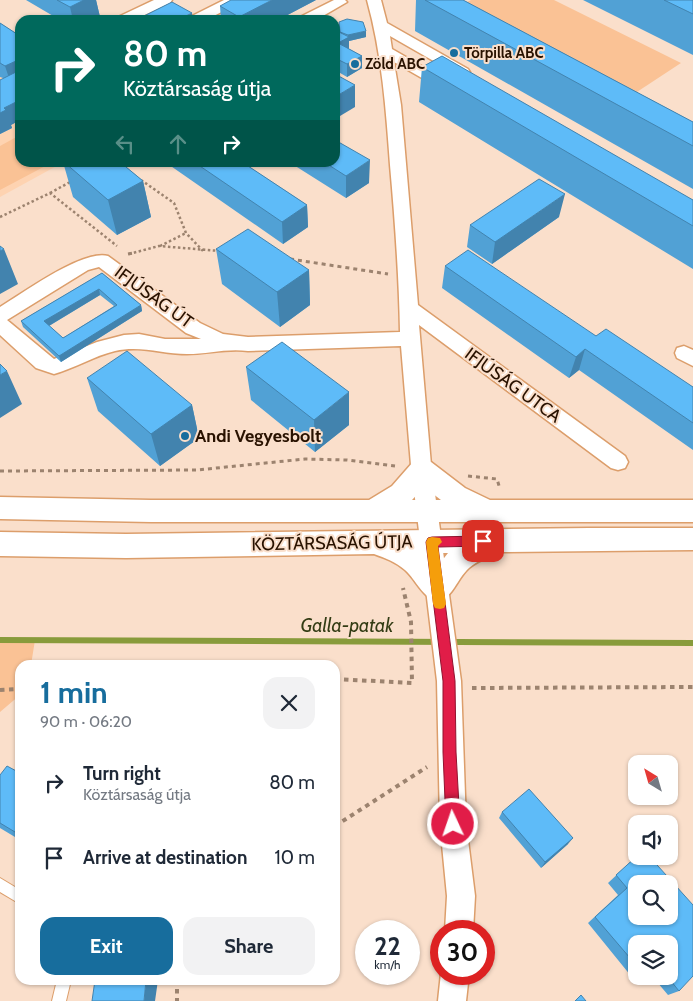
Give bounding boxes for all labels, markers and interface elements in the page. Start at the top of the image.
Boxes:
text: 80 m [123,32,207,75]
icon: right [40,35,105,100]
place label: Törpilla ABC [464,44,544,62]
marker: Törpilla ABC [448,47,460,59]
place label: Zöld ABC [365,55,425,73]
marker: Zöld ABC [349,58,361,70]
text: Köztársaság útja [123,75,271,102]
icon: left [111,130,139,158]
icon: ahead [164,130,192,158]
icon: right [217,130,245,158]
street label: IFJÚSÁG ÚT [110,261,198,333]
street label: IFJÚSÁG UTCA [461,343,565,427]
place label: Andi Vegyesbolt [195,425,321,447]
marker: Andi Vegyesbolt [179,430,191,442]
pin [462,520,504,562]
icon: arrive [469,527,497,555]
street label: KÖZTÁRSASÁG ÚTJA [251,531,413,555]
water label: Galla-patak [301,614,394,637]
text: 1 min [40,674,108,711]
button: close [263,677,315,729]
text: 90 m · 06:20 [40,712,132,731]
north arrow [628,755,678,805]
map controls [628,755,678,985]
text: Turn right [83,762,161,785]
icon: right [40,769,68,797]
text: 80 m [269,771,315,794]
text: Köztársaság útja [83,785,191,804]
position arrow [426,797,478,849]
button: sound [628,815,678,865]
icon: arrive [40,844,68,872]
text: Arrive at destination [83,846,247,869]
text: 10 m [275,846,315,869]
button: search [628,875,678,925]
button: Exit [40,917,173,975]
button: Share [183,917,315,975]
speed limit sign: 30 [430,920,495,985]
text: 22 [374,931,401,961]
button: layers [628,935,678,985]
text: km/h [374,957,401,972]

